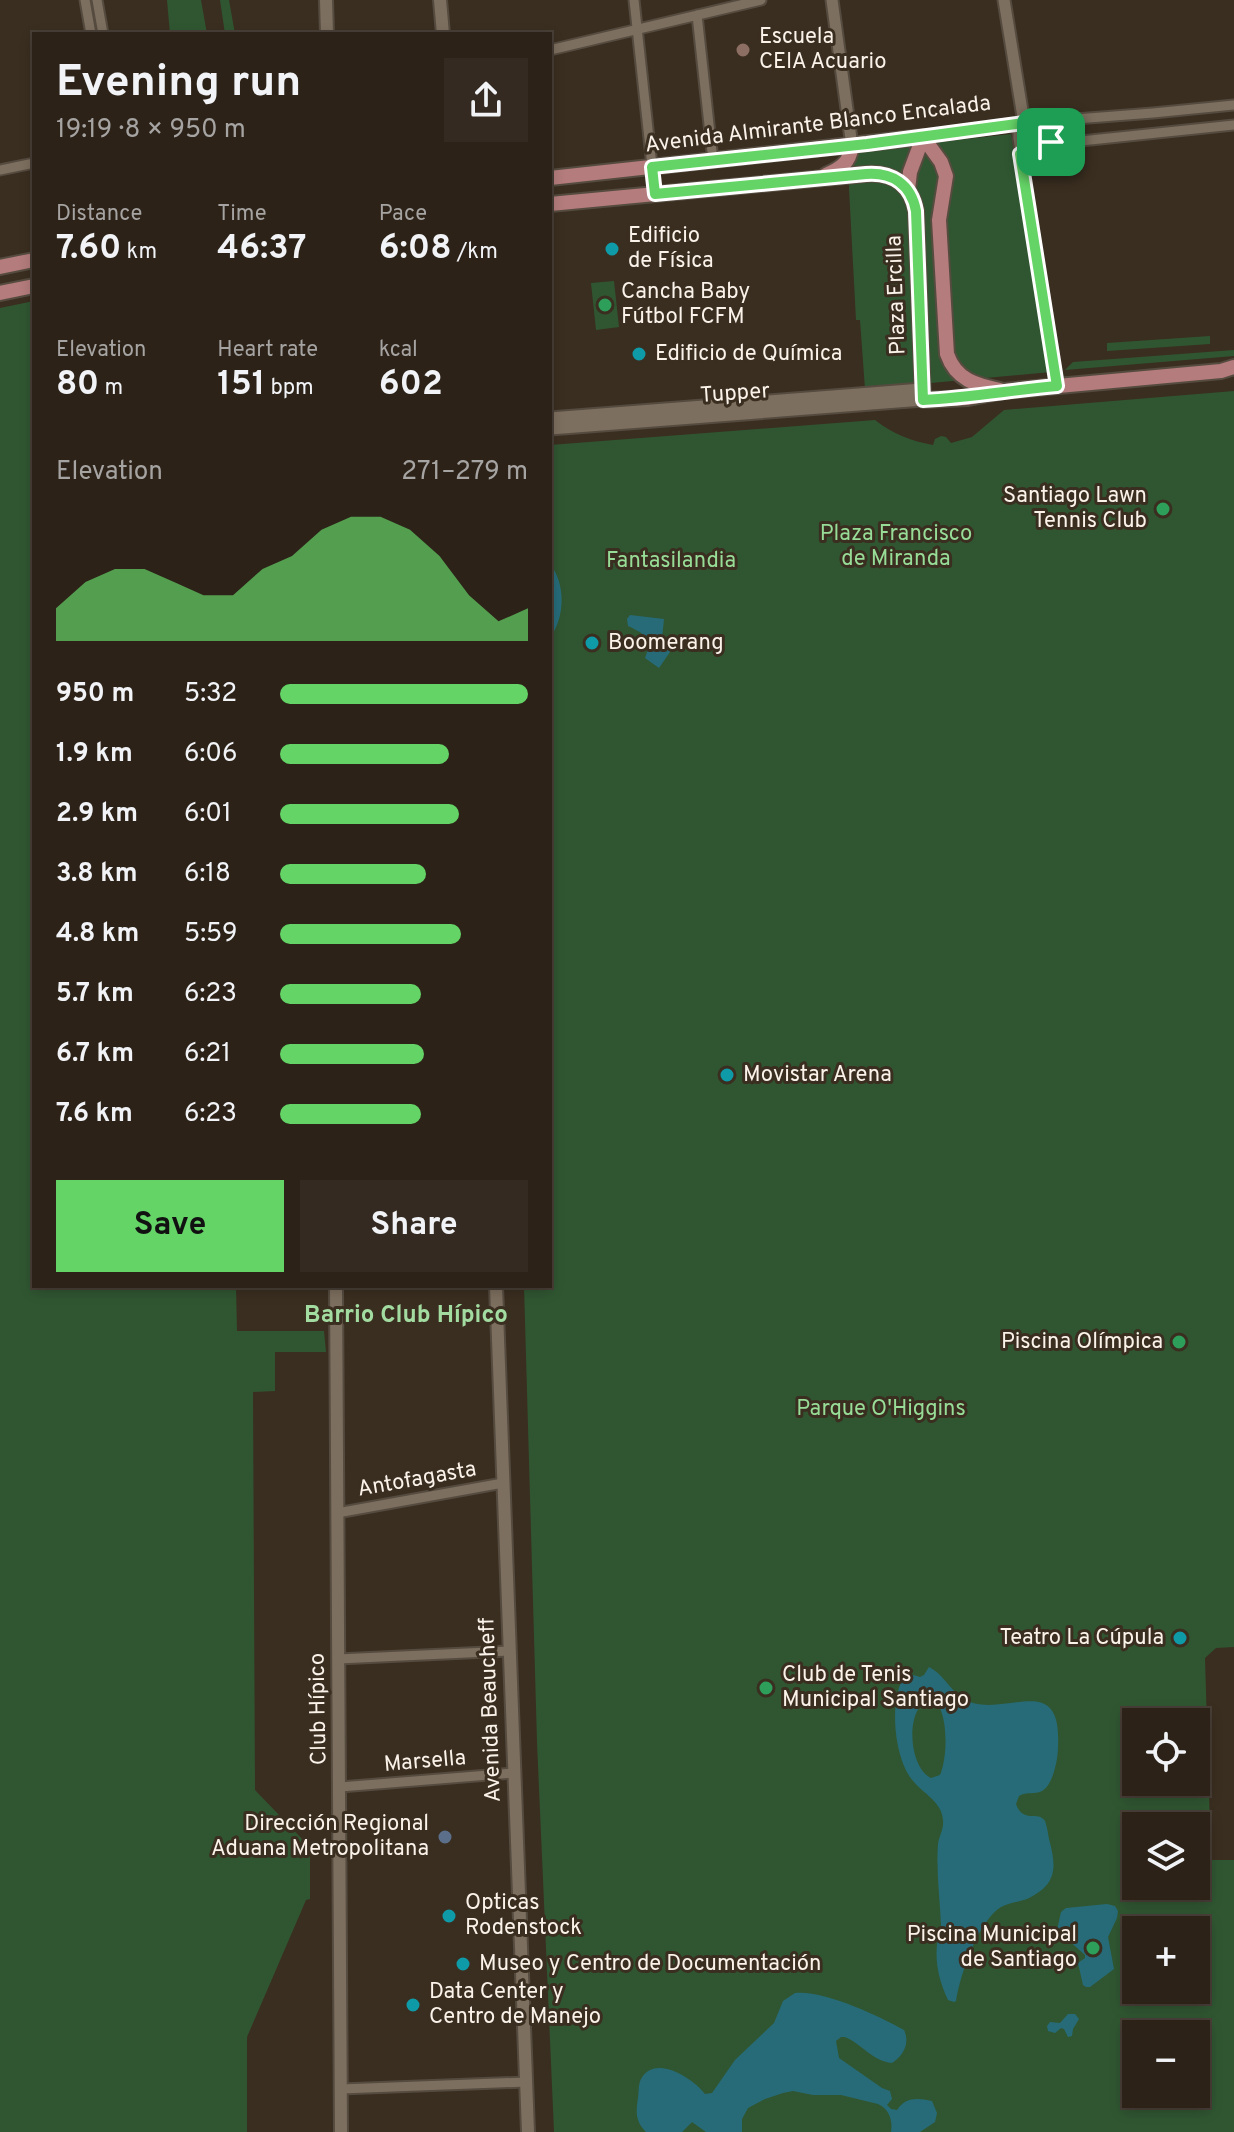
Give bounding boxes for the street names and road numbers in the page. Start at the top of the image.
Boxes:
street label: Avenida Almirante Blanco Encalada [643,90,993,160]
street label: Plaza Ercilla [881,235,913,355]
street label: Tupper [699,378,771,410]
street label: Antofagasta [355,1456,479,1504]
street label: Avenida Beaucheff [474,1617,508,1803]
street label: Club Hípico [305,1653,333,1765]
street label: Marsella [383,1745,467,1779]

